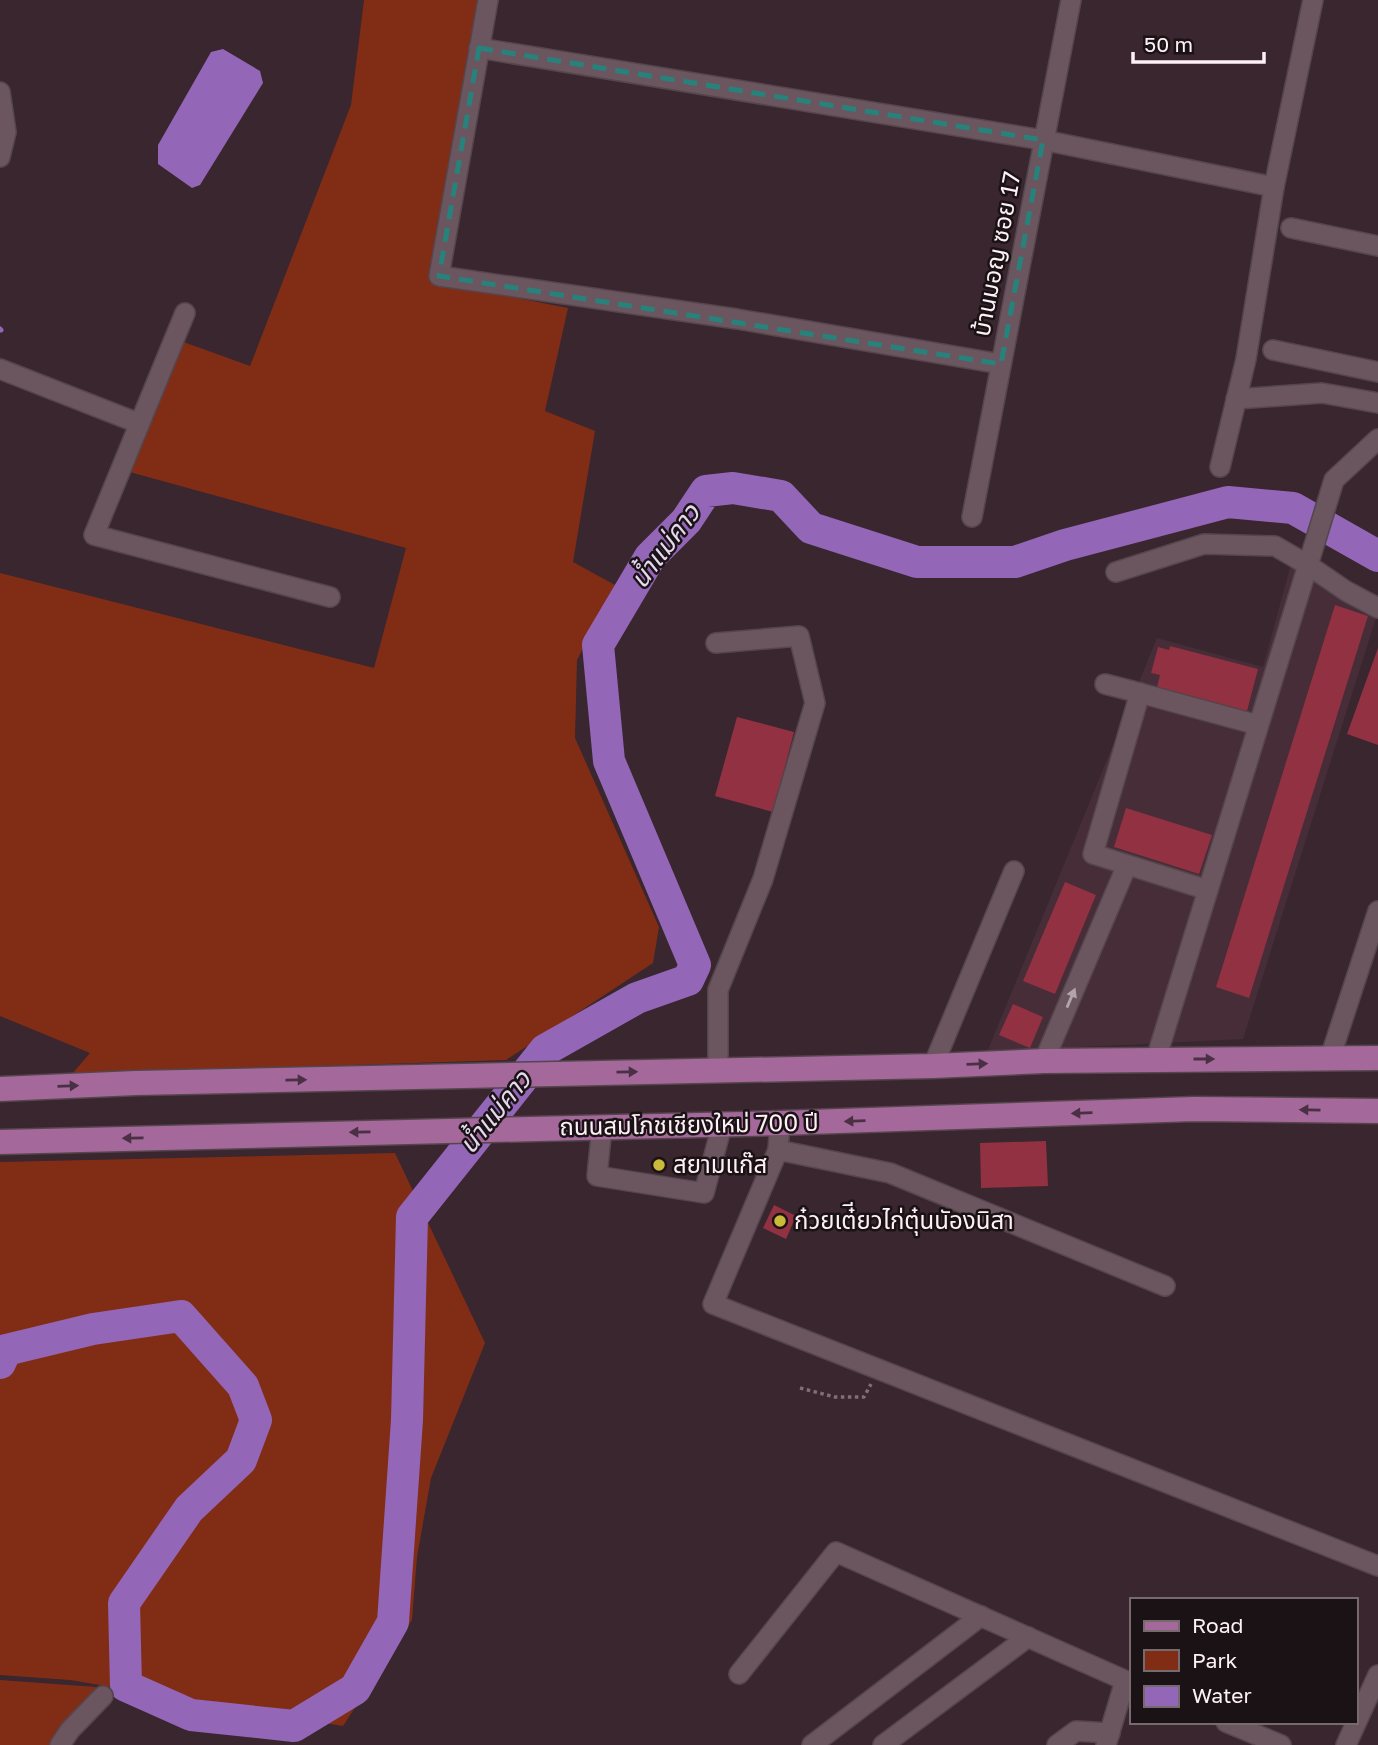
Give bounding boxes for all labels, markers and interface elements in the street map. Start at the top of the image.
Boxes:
scale bar [1133,21,1264,65]
text: 50 m [1144,31,1193,57]
street label: บ้านมอญ ซอย 17 [965,169,1026,338]
water label: น้ำแม่คาว [622,496,707,594]
one-way arrow [1065,988,1076,1009]
one-way arrow [1194,1053,1216,1065]
one-way arrow [966,1058,988,1069]
water label: น้ำแม่คาว [451,1062,538,1159]
one-way arrow [616,1066,638,1077]
one-way arrow [285,1074,307,1085]
one-way arrow [57,1080,79,1091]
one-way arrow [1299,1105,1321,1116]
street label: ถนนสมโภชเชียงใหม่ 700 ปี [559,1107,819,1140]
one-way arrow [1071,1107,1093,1119]
one-way arrow [844,1115,866,1126]
one-way arrow [349,1127,371,1138]
one-way arrow [121,1133,143,1144]
place label: สยามแก๊ส [673,1149,767,1178]
marker: สยามแก๊ส [651,1157,667,1173]
place label: ก๋วยเต๋ียวไก่ตุ๋นนัองนิสา [794,1202,1014,1236]
marker: ก๋วยเต๋ียวไก่ตุ๋นนัองนิสา [772,1213,788,1229]
legend [1130,1598,1357,1724]
text: Road [1192,1612,1243,1638]
text: Park [1192,1647,1238,1673]
text: Water [1192,1682,1252,1708]

